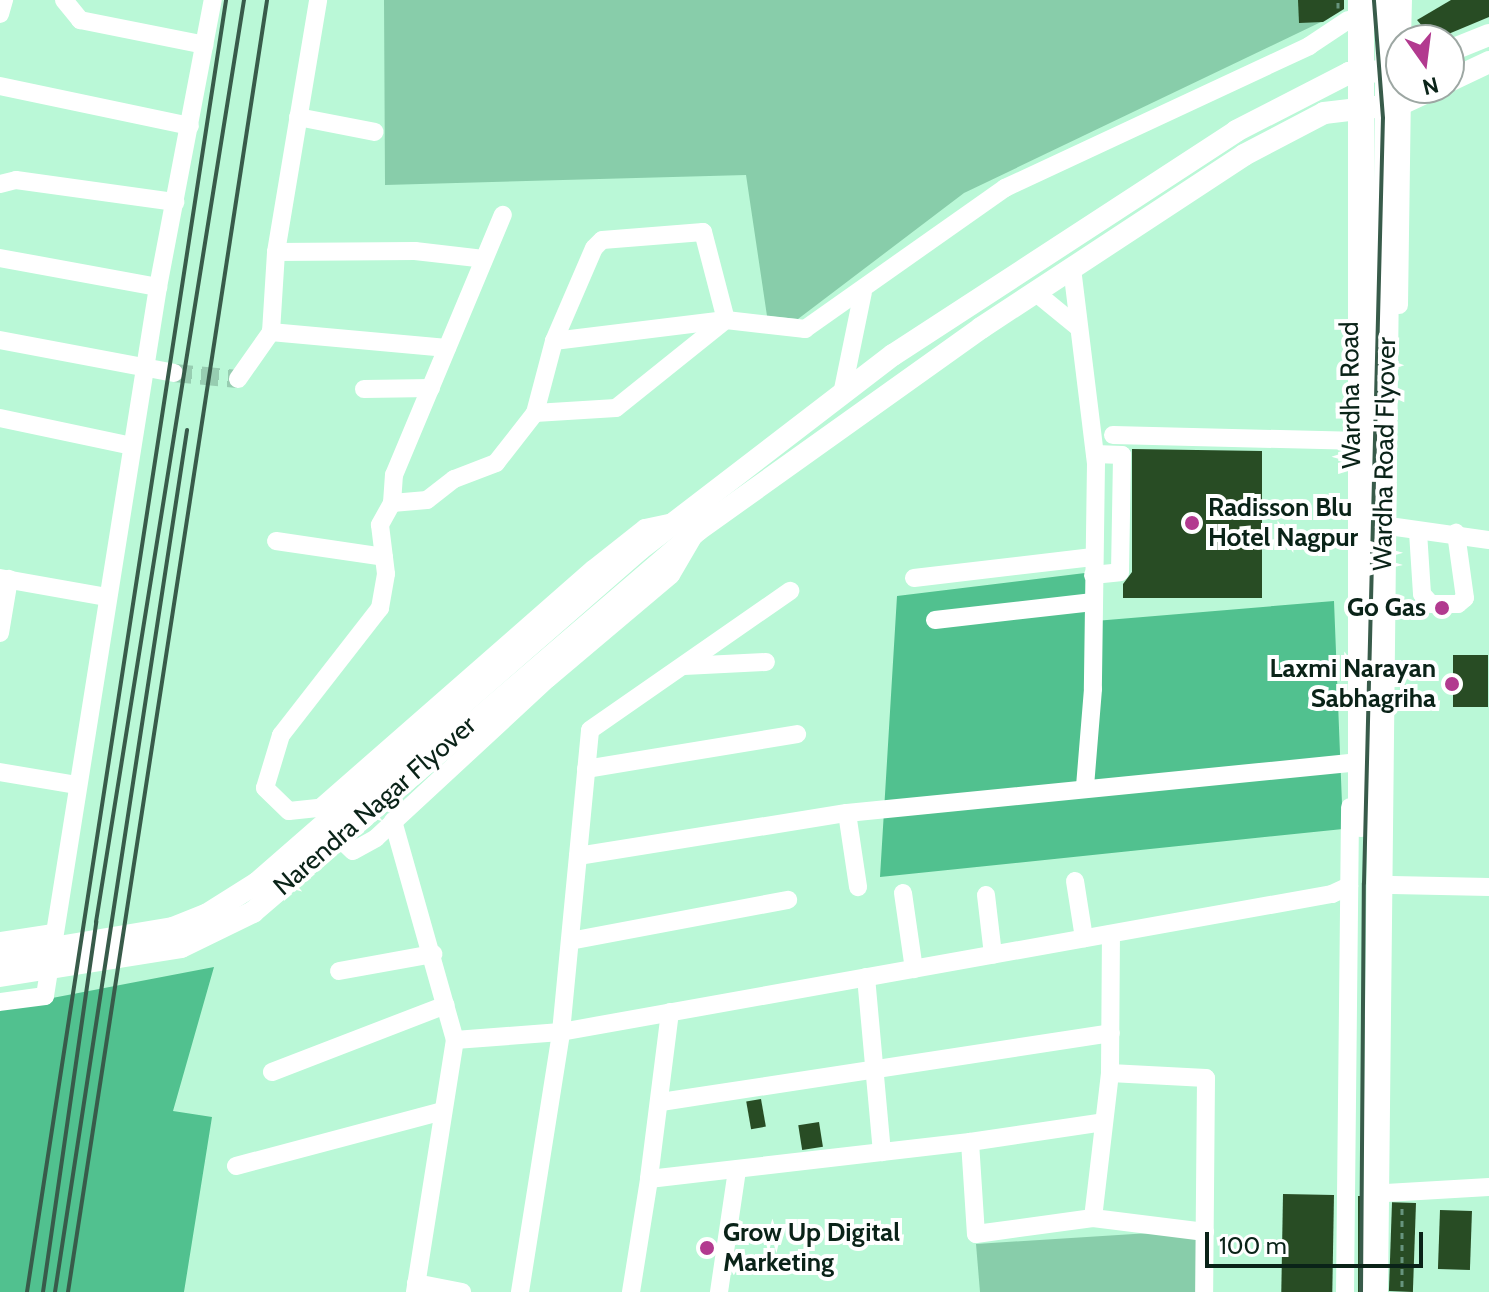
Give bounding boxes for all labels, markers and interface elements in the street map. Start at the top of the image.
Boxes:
north arrow [1385,24,1465,104]
text: N [1420,71,1441,101]
street label: Wardha Road [1334,321,1368,469]
street label: Wardha Road Flyover [1367,337,1403,571]
place label: Radisson Blu Hotel Nagpur [1208,492,1358,554]
marker: Radisson Blu Hotel Nagpur [1183,514,1201,532]
place label: Go Gas [1347,592,1426,624]
marker: Go Gas [1433,599,1451,617]
place label: Laxmi Narayan Sabhagriha [1270,653,1436,714]
marker: Laxmi Narayan Sabhagriha [1443,675,1461,693]
street label: Narendra Nagar Flyover [268,710,482,902]
scale bar [1209,1216,1427,1266]
place label: Grow Up Digital Marketing [723,1217,900,1278]
text: 100 m [1219,1231,1287,1260]
marker: Grow Up Digital Marketing [698,1239,716,1257]

